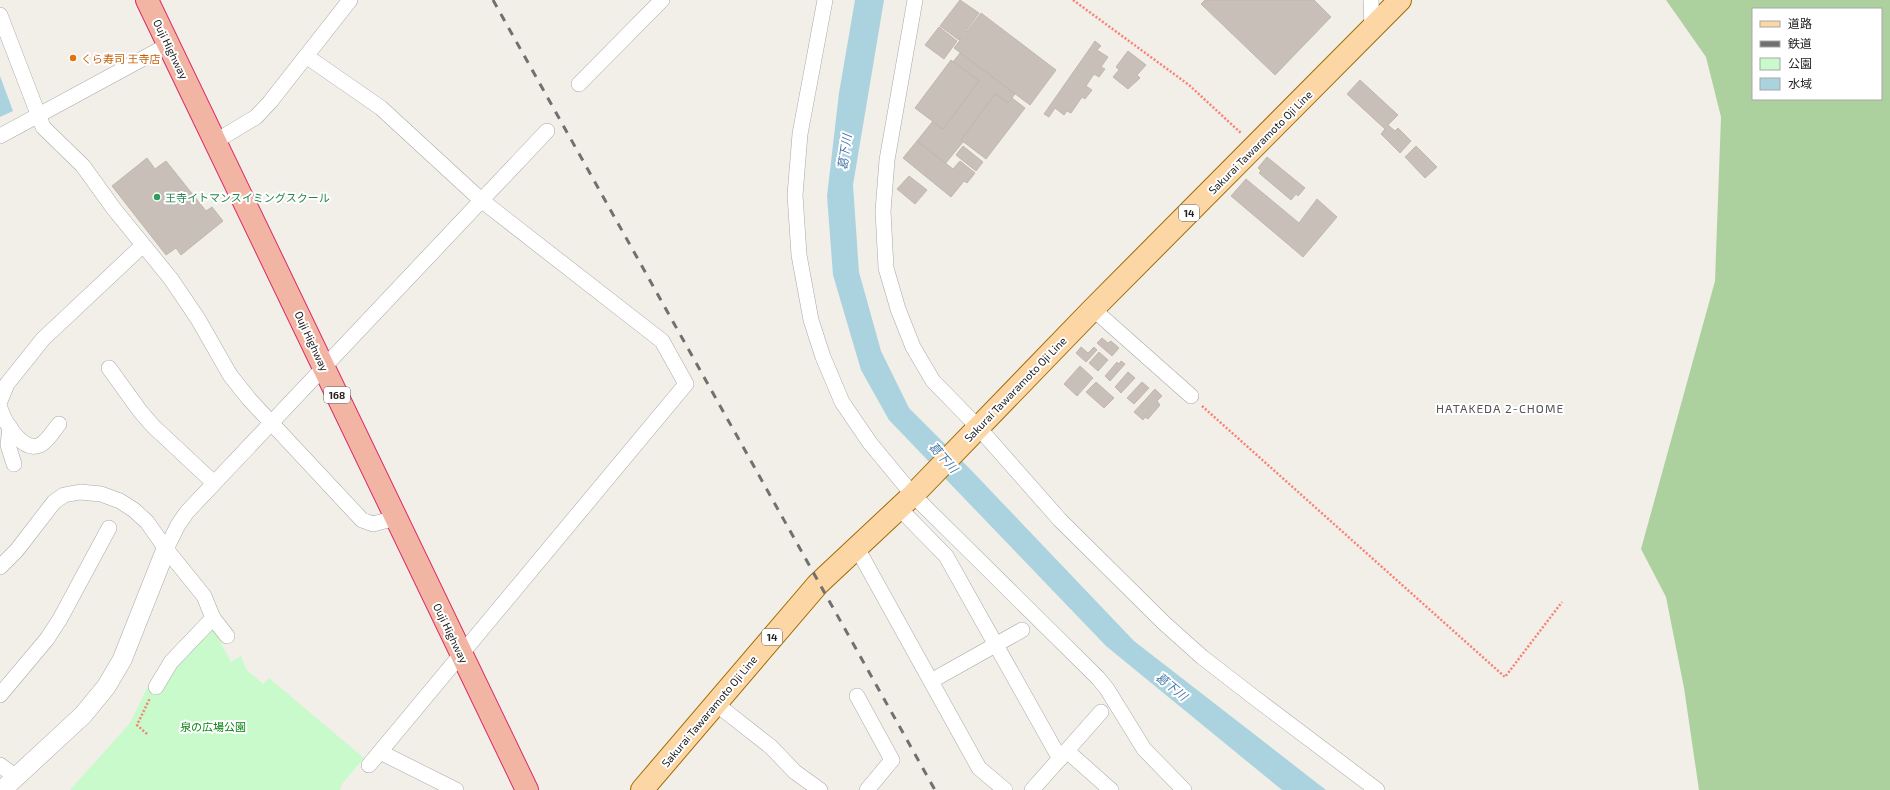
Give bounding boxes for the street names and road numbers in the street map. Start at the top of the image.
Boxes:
street label: Ouji Highway [150,17,191,82]
street label: Sakurai Tawaramoto Oji Line [1206,87,1315,197]
road number: 14 [1179,205,1199,221]
street label: Ouji Highway [291,309,332,374]
street label: Sakurai Tawaramoto Oji Line [961,334,1069,445]
road number: 168 [324,387,350,403]
street label: Ouji Highway [430,601,471,666]
road number: 14 [762,629,782,645]
street label: Sakurai Tawaramoto Oji Line [659,653,760,770]

